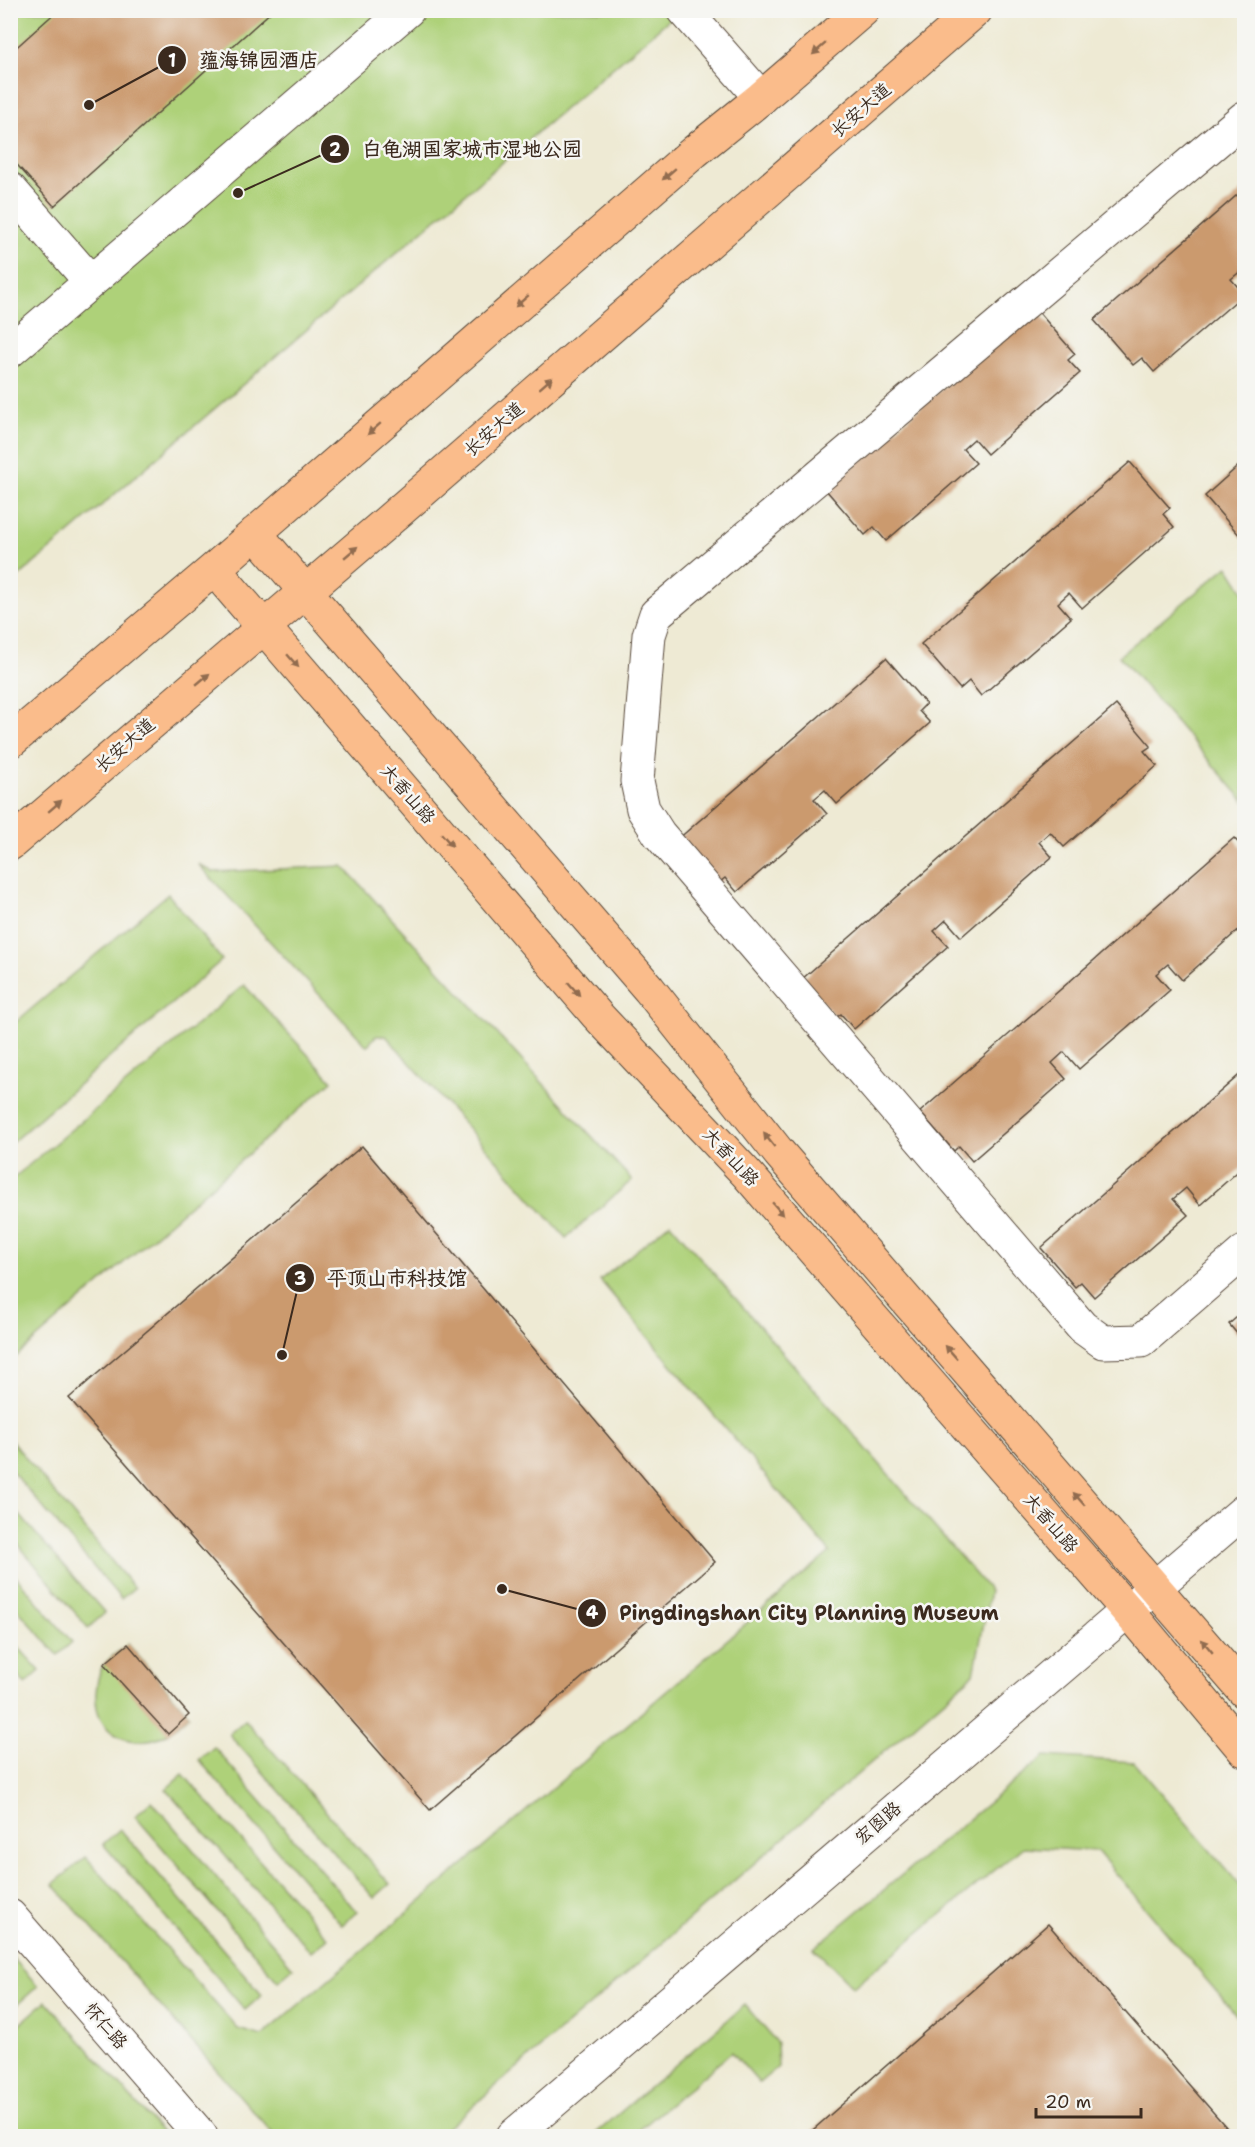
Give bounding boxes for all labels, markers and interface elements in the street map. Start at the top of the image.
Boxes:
callout: 蕴海锦园酒店 [157,41,331,79]
one-way arrow [812,42,827,55]
text: 蕴海锦园酒店 [199,47,319,73]
text: 1 [168,49,176,73]
street label: 长安大道 [826,77,896,143]
callout: 白龟湖国家城市湿地公园 [320,130,594,168]
text: 白龟湖国家城市湿地公园 [362,136,582,162]
text: 2 [329,138,342,162]
one-way arrow [662,167,677,180]
one-way arrow [514,295,530,308]
one-way arrow [538,377,554,390]
street label: 长安大道 [459,396,529,462]
one-way arrow [367,422,382,435]
one-way arrow [343,546,359,559]
one-way arrow [286,653,299,669]
one-way arrow [195,672,211,685]
street label: 长安大道 [90,712,160,778]
street label: 大香山路 [375,759,441,829]
one-way arrow [47,800,62,813]
one-way arrow [441,832,454,848]
one-way arrow [567,981,581,996]
street label: 大香山路 [698,1122,764,1192]
one-way arrow [763,1133,776,1148]
one-way arrow [771,1201,784,1216]
callout: 平顶山市科技馆 [285,1259,479,1297]
text: 平顶山市科技馆 [327,1265,467,1291]
text: 3 [294,1267,306,1291]
one-way arrow [945,1345,958,1360]
street label: 大香山路 [1018,1488,1084,1558]
one-way arrow [1073,1492,1086,1507]
callout: Pingdingshan City Planning Museum [577,1594,1011,1632]
text: Pingdingshan City Planning Museum [619,1600,999,1626]
text: 4 [586,1601,599,1625]
one-way arrow [1201,1639,1214,1654]
street label: 宏图路 [850,1796,906,1850]
street label: 怀仁路 [79,1998,133,2054]
scale bar [1036,2081,1141,2119]
text: 20 m [1045,2090,1091,2114]

